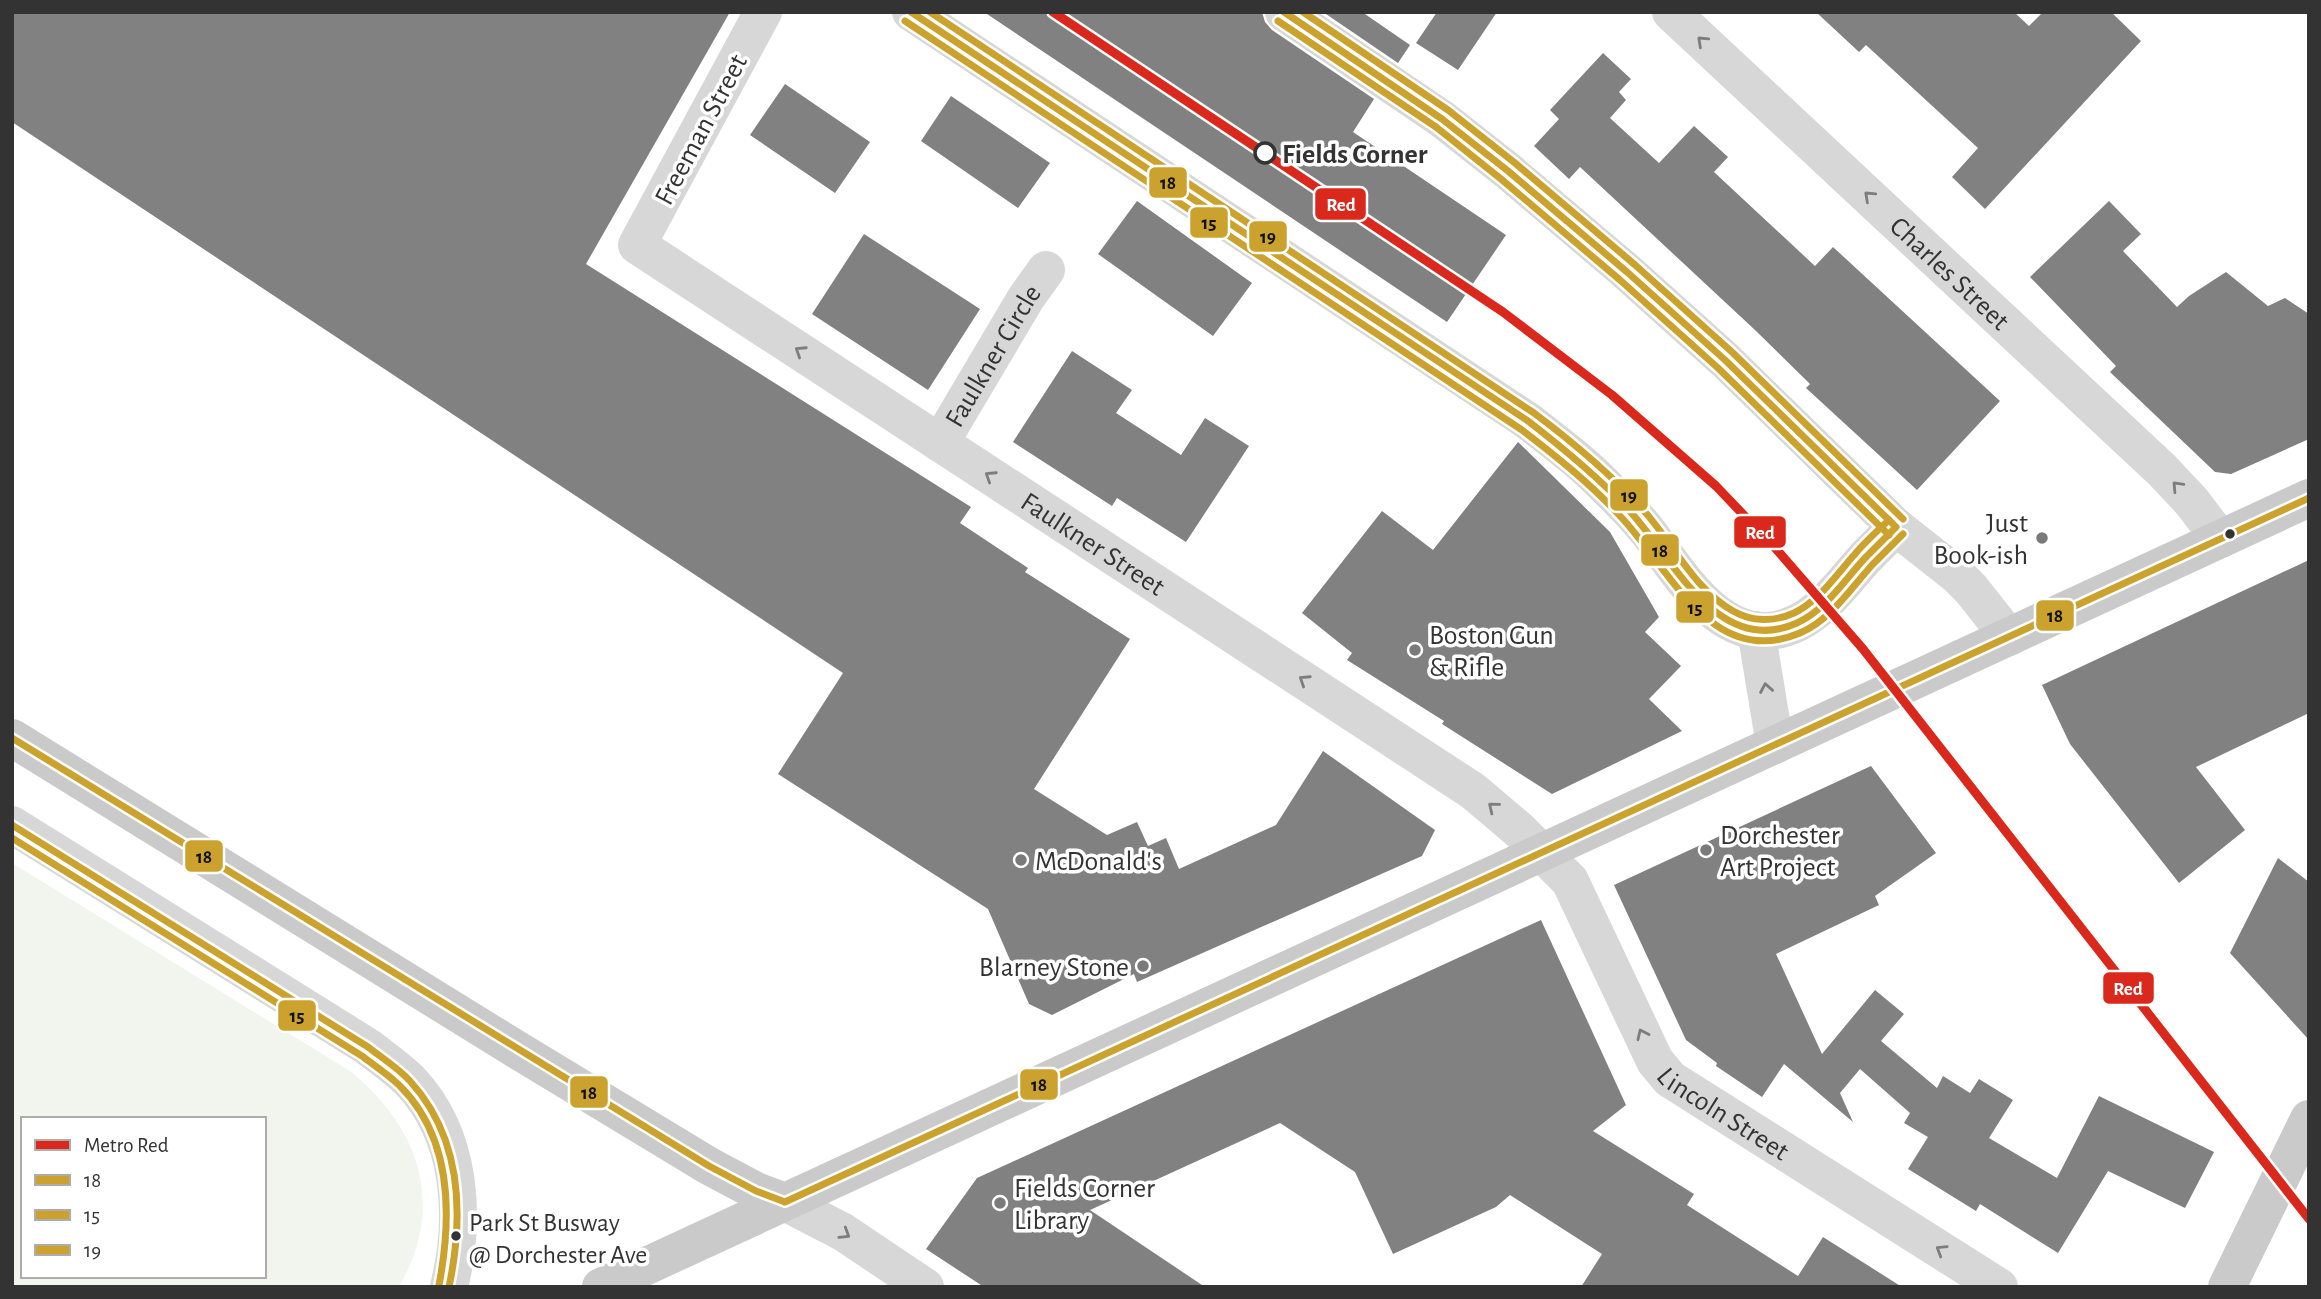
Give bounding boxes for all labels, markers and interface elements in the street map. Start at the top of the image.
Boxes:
one-way arrow [1697,37,1710,50]
street label: Freeman Street [650,50,753,210]
place label: Fields Corner [1282,141,1428,169]
marker: Fields Corner [1254,142,1276,164]
line badge: 18 [1148,166,1188,199]
text: 18 [1160,174,1176,193]
line badge: Red [1314,187,1367,221]
one-way arrow [1864,192,1877,205]
text: Red [1326,196,1356,215]
line badge: 15 [1189,206,1229,239]
street label: Charles Street [1884,212,2014,336]
text: 15 [1201,214,1217,233]
line badge: 19 [1248,220,1288,253]
text: 19 [1260,228,1276,247]
street label: Faulkner Circle [941,280,1047,432]
one-way arrow [794,347,807,360]
one-way arrow [985,472,998,484]
line badge: 19 [1609,478,1649,512]
one-way arrow [2173,481,2186,494]
text: 19 [1621,487,1637,506]
street label: Faulkner Street [1015,488,1169,602]
place label: Just Book-ish [1934,510,2028,570]
line badge: Red [1733,515,1787,549]
text: Red [1745,524,1775,543]
unlabelled marker [2223,527,2237,541]
marker: Just Book-ish [2034,530,2050,546]
line badge: 18 [1640,533,1680,567]
text: 18 [1652,542,1668,561]
line badge: 15 [1675,590,1715,624]
text: 15 [1687,599,1703,618]
line badge: 18 [2035,599,2075,632]
text: 18 [2047,607,2063,626]
place label: Boston Gun & Rifle [1429,622,1554,682]
marker: Boston Gun & Rifle [1407,642,1423,658]
one-way arrow [1299,676,1312,689]
one-way arrow [1759,682,1774,694]
one-way arrow [1488,803,1500,816]
place label: Dorchester Art Project [1720,822,1840,882]
line badge: 18 [184,839,224,873]
marker: Dorchester Art Project [1698,842,1714,858]
text: 18 [196,848,212,867]
place label: McDonald's [1035,848,1162,876]
marker: McDonald's [1013,852,1029,868]
place label: Blarney Stone [979,954,1129,982]
marker: Blarney Stone [1135,958,1151,974]
line badge: Red [2102,971,2155,1005]
text: Red [2113,980,2143,999]
line badge: 15 [277,999,317,1032]
text: 15 [289,1007,305,1026]
one-way arrow [1636,1029,1650,1041]
street label: Lincoln Street [1651,1063,1793,1167]
line badge: 18 [1019,1068,1059,1101]
line badge: 18 [569,1075,609,1109]
text: 18 [1031,1076,1047,1095]
text: 18 [581,1084,597,1103]
legend [21,1117,266,1278]
text: Metro Red [84,1135,169,1156]
text: 18 [84,1170,101,1191]
place label: Fields Corner Library [1014,1175,1155,1235]
marker: Fields Corner Library [992,1195,1008,1211]
text: 15 [84,1205,100,1226]
place label: Park St Busway @ Dorchester Ave [469,1210,647,1268]
one-way arrow [838,1226,851,1239]
marker: Park St Busway @ Dorchester Ave [449,1229,463,1243]
text: 19 [84,1240,101,1261]
one-way arrow [1936,1246,1949,1259]

